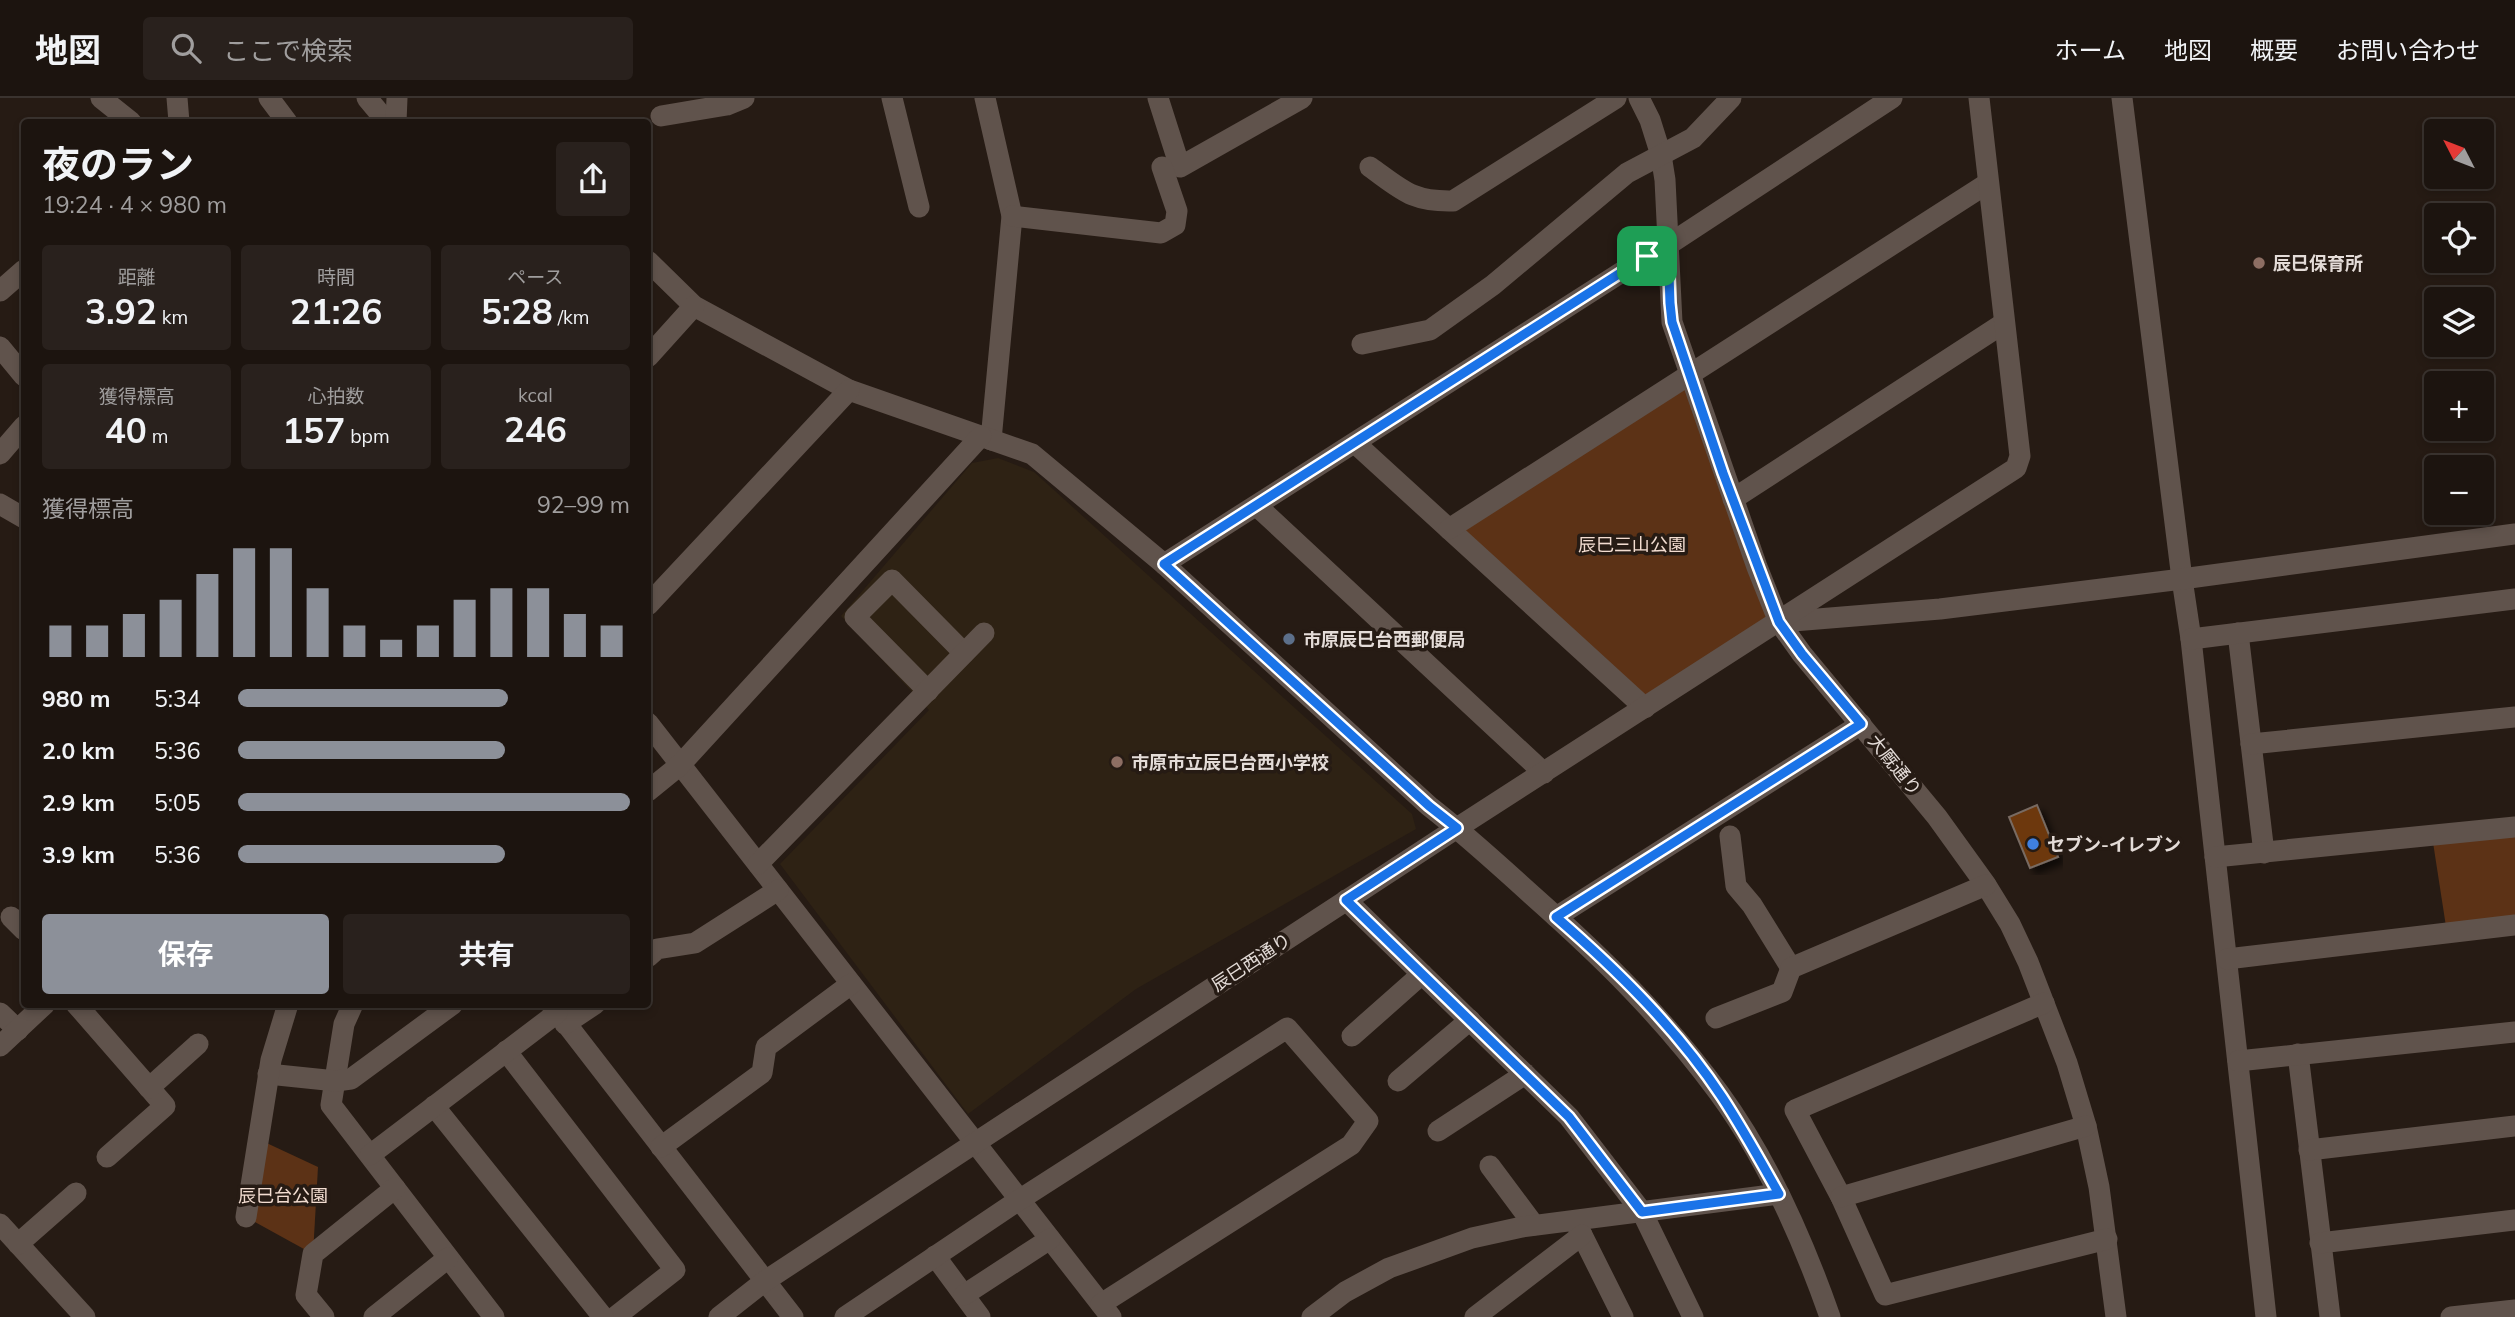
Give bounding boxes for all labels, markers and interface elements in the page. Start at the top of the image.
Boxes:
search box [143,17,633,80]
text: 地図 [35,29,101,70]
icon: search [167,29,205,67]
text: ここで検索 [223,34,353,67]
text: ホーム [2055,35,2126,65]
text: 地図 [2164,35,2212,65]
text: 概要 [2250,35,2298,65]
text: お問い合わせ [2336,35,2480,65]
north arrow [2424,119,2494,189]
map controls [2424,119,2494,525]
text: 夜のラン [42,140,194,188]
button: share [556,142,630,216]
text: 19:24 · 4 × 980 m [42,190,227,219]
button: locate [2424,203,2494,273]
pin [1617,226,1677,286]
icon: arrive [1628,237,1666,275]
place label: 辰巳保育所 [2273,252,2363,275]
marker: 辰巳保育所 [2251,255,2267,271]
text: 距離 [118,265,156,289]
text: 時間 [317,265,355,289]
text: ペース [507,265,563,289]
button: layers [2424,287,2494,357]
text: 3.92 [85,289,157,333]
text: 21:26 [290,289,382,333]
text: 5:28 [481,289,553,333]
text: km [157,305,188,329]
text: /km [553,305,590,329]
button: + [2424,371,2494,441]
text: kcal [518,383,553,407]
text: 獲得標高 [99,384,175,408]
text: 心拍数 [307,384,365,408]
text: 246 [504,407,567,451]
text: 40 [105,408,147,452]
text: 157 [282,408,345,452]
text: m [147,424,169,448]
text: bpm [345,424,390,448]
button: − [2424,455,2494,525]
text: 92–99 m [537,490,630,519]
text: 獲得標高 [42,494,134,523]
park label: 辰巳三山公園 [1578,533,1686,556]
place label: 市原辰巳台西郵便局 [1303,628,1465,651]
marker: 市原辰巳台西郵便局 [1281,631,1297,647]
text: 980 m [42,684,110,713]
text: 5:34 [154,684,201,713]
street label: 大厩通り [1863,730,1927,800]
text: 2.0 km [42,736,115,765]
text: 5:36 [154,736,201,765]
place label: 市原市立辰巳台西小学校 [1131,751,1329,774]
marker: 市原市立辰巳台西小学校 [1109,754,1125,770]
text: 2.9 km [42,788,115,817]
text: 5:05 [154,788,201,817]
place label: セブン-イレブン [2047,833,2181,856]
marker: セブン-イレブン [2025,836,2041,852]
text: 3.9 km [42,840,115,869]
text: 5:36 [154,840,201,869]
button: 保存 [42,914,329,994]
button: 共有 [343,914,630,994]
street label: 辰巳西通り [1207,928,1295,996]
park label: 辰巳台公園 [238,1184,328,1207]

